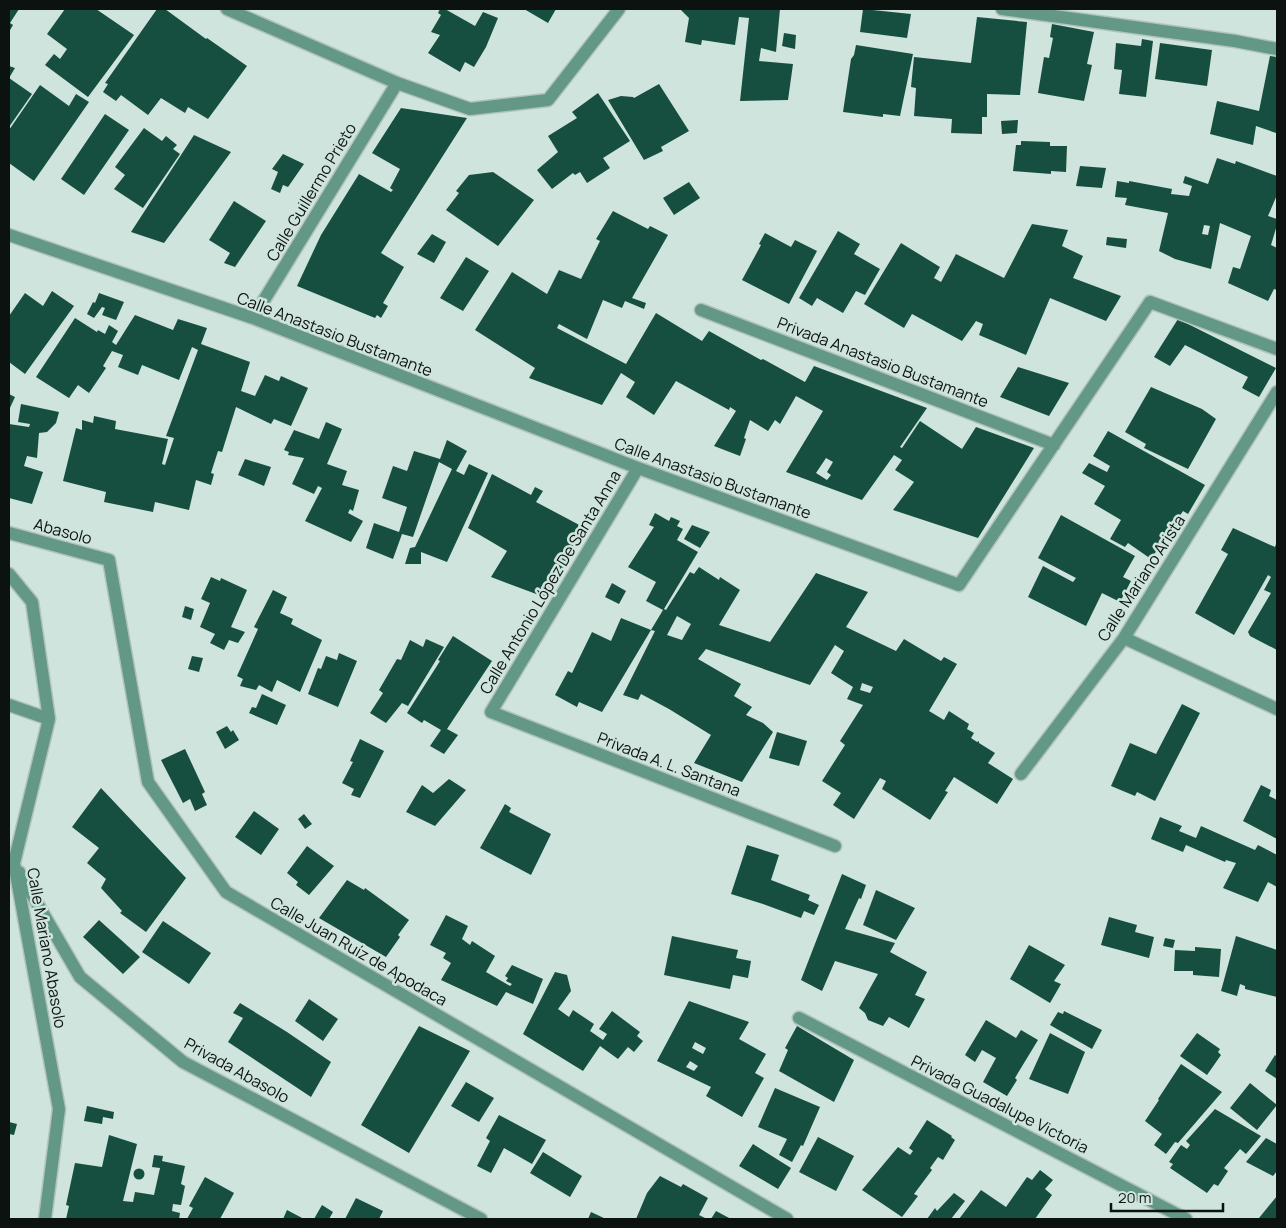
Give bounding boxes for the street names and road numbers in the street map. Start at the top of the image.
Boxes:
street label: Calle Guillermo Prieto [261,119,361,265]
street label: Calle Anastasio Bustamante [234,286,436,382]
street label: Privada Anastasio Bustamante [774,311,992,413]
street label: Calle Anastasio Bustamante [612,432,814,524]
street label: Calle Antonio López De Santa Anna [474,466,626,698]
street label: Calle Mariano Arista [1092,511,1190,645]
street label: Abasolo [31,513,95,549]
street label: Privada A. L. Santana [594,726,744,802]
street label: Calle Mariano Abasolo [22,866,72,1030]
street label: Calle Juan Ruíz de Apodaca [266,891,452,1011]
street label: Privada Abasolo [181,1032,293,1108]
street label: Privada Guadalupe Victoria [907,1050,1093,1158]

